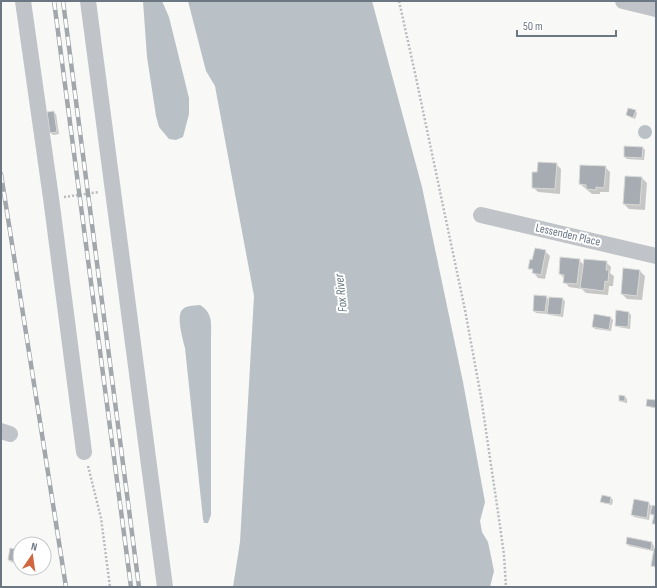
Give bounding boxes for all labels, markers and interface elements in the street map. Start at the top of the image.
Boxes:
scale bar [517,12,616,38]
text: 50 m [523,19,543,34]
street label: Lessenden Place [534,220,602,250]
water label: Fox River [331,272,351,313]
north arrow [12,536,52,576]
text: N [30,540,39,554]

